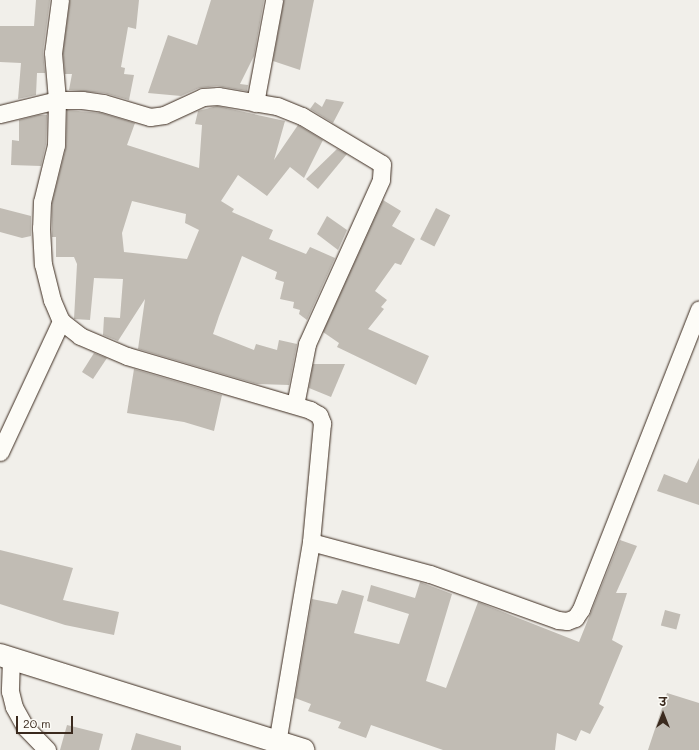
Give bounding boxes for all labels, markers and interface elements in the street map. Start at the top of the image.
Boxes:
north arrow [643,694,683,734]
text: उ [659,694,667,709]
scale bar [18,708,75,734]
text: 20 m [23,715,51,731]

